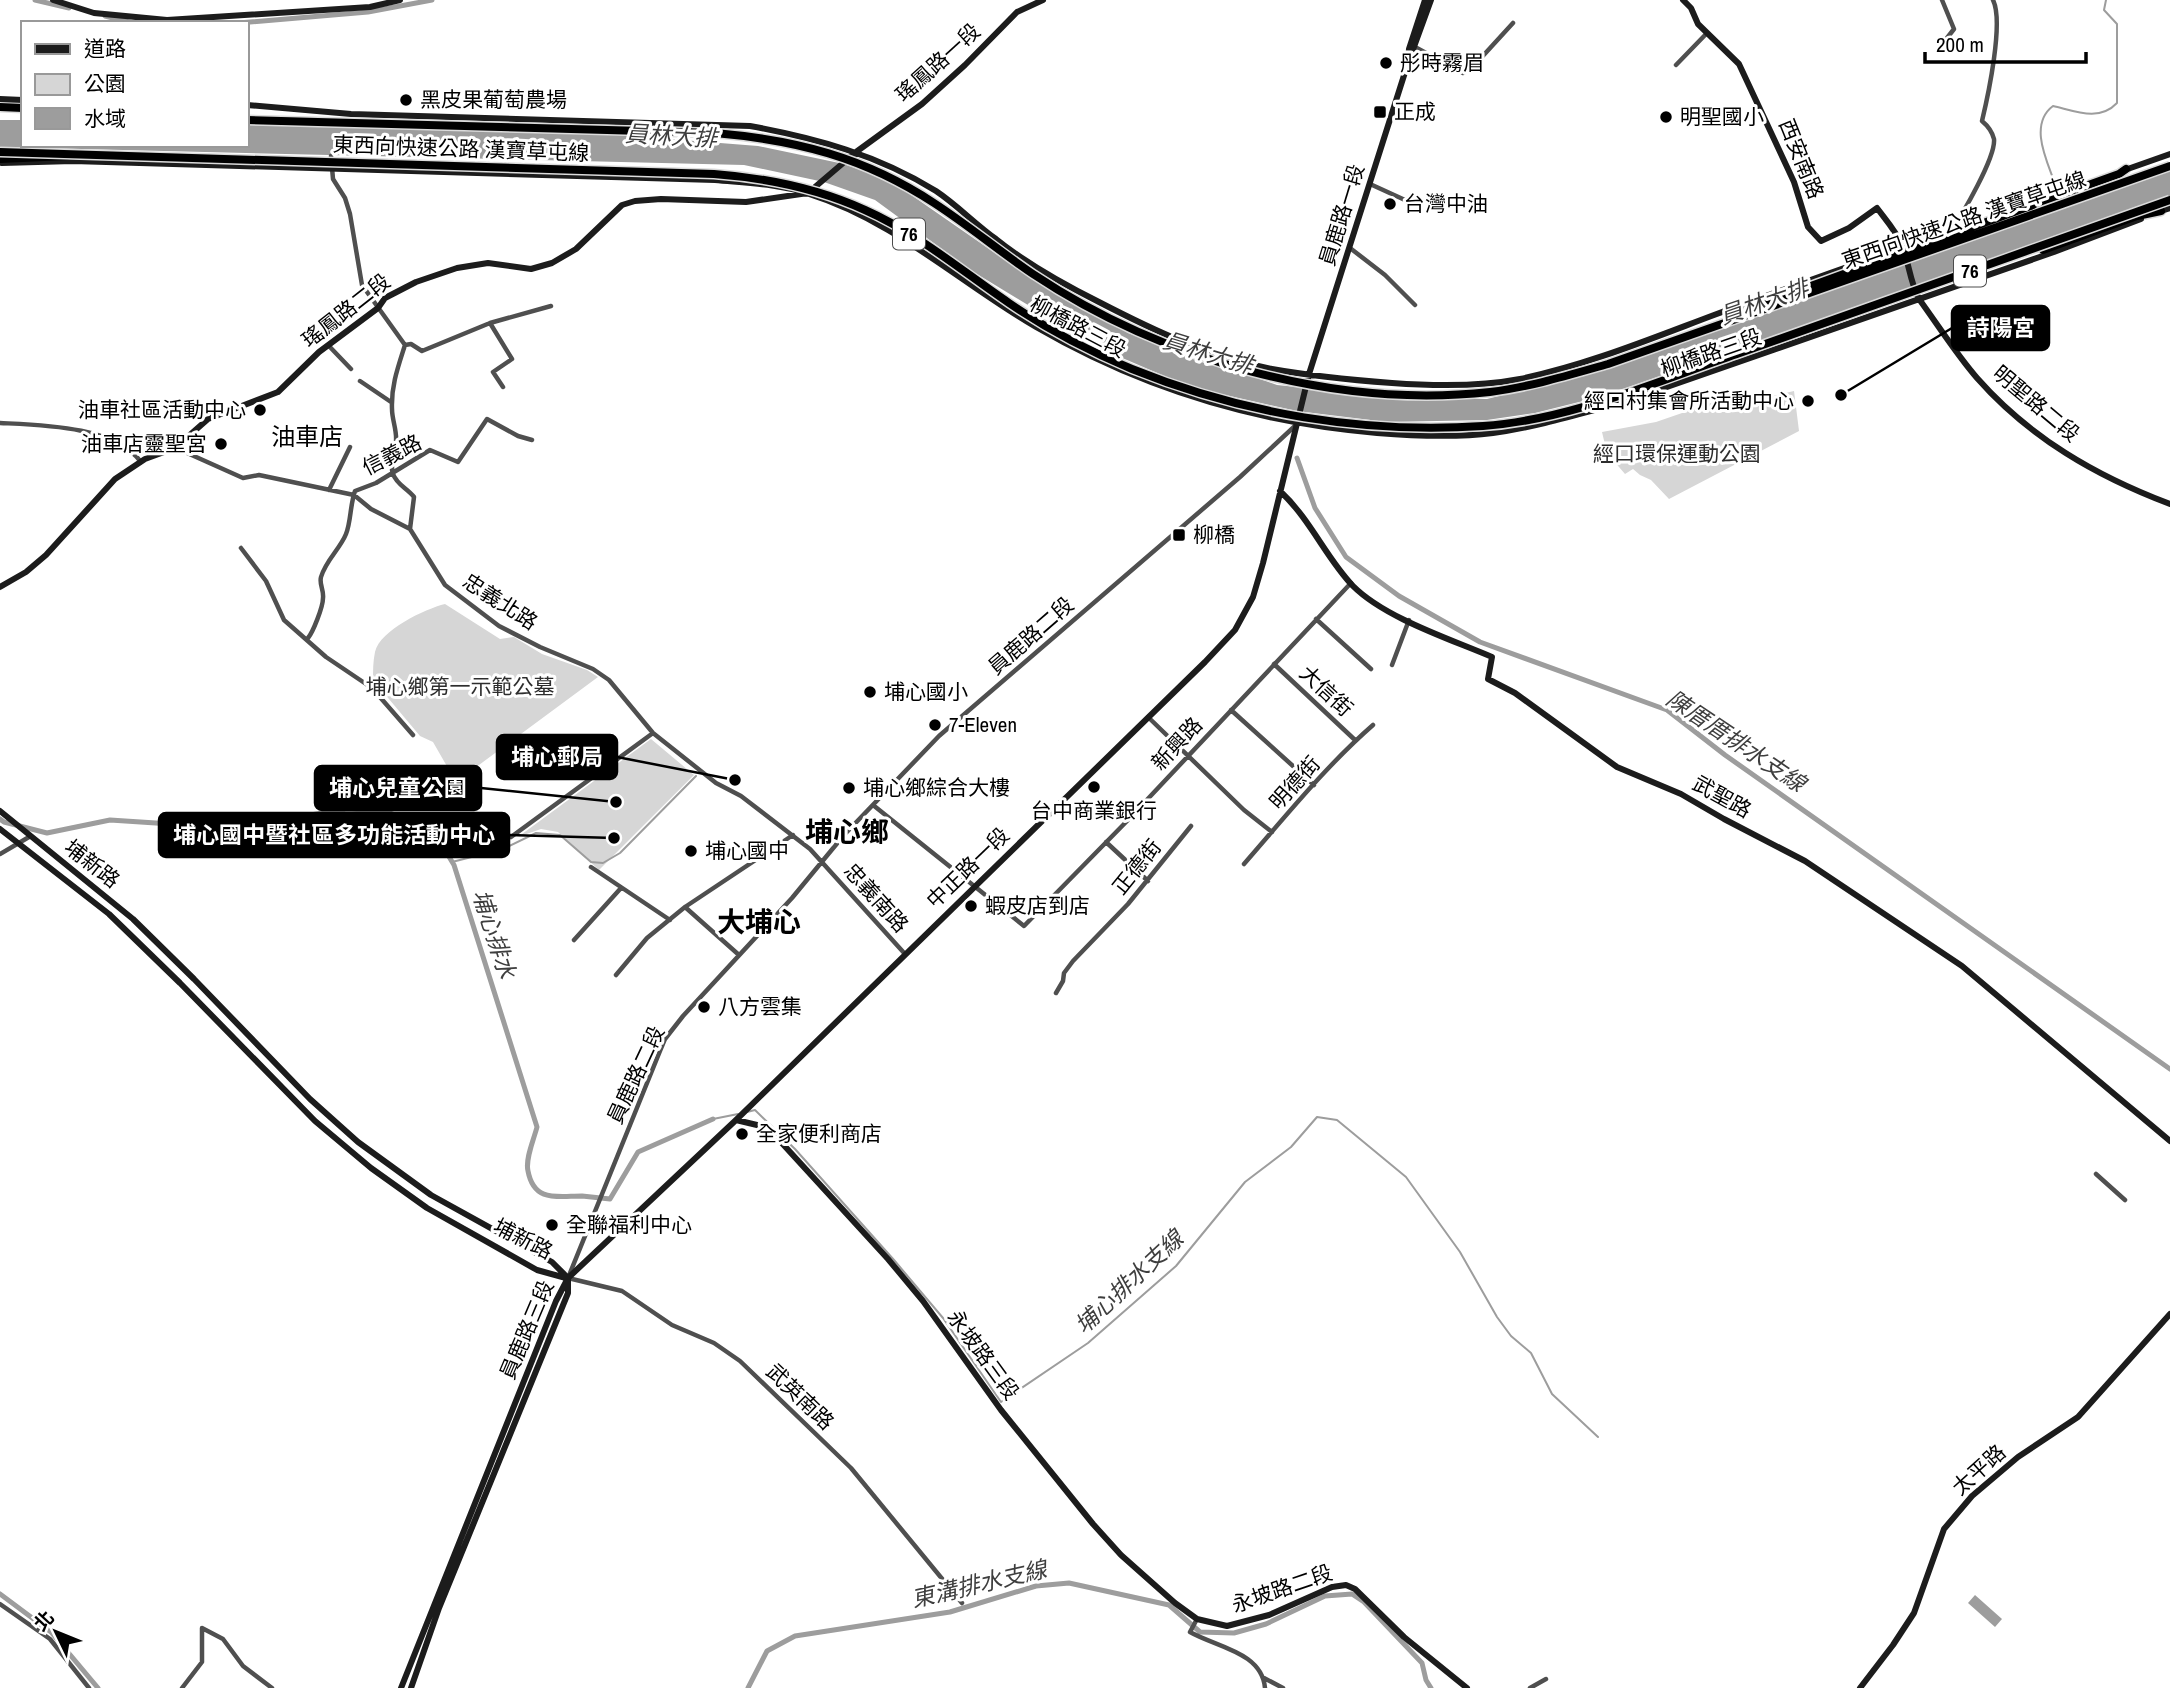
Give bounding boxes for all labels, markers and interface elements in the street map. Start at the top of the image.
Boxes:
street label: 瑤鳳路一段 [889,17,986,109]
legend [21,21,248,147]
scale bar [1925,21,2086,65]
text: 200 m [1936,30,1984,59]
text: 道路 [84,34,126,63]
place label: 彤時霧眉 [1400,48,1484,77]
marker: 彤時霧眉 [1378,55,1394,71]
text: 公園 [84,69,126,98]
place label: 黑皮果葡萄農場 [420,85,567,114]
marker: 黑皮果葡萄農場 [398,92,414,108]
place label: 正成 [1394,97,1436,126]
place label: 明聖國小 [1680,102,1764,131]
text: 水域 [84,104,126,133]
marker: 正成 [1372,104,1388,120]
marker: 明聖國小 [1658,109,1674,125]
street label: 西安南路 [1772,114,1831,203]
water label: 員林大排 [624,118,721,154]
street label: 東西向快速公路 漢寶草屯線 [332,130,590,167]
street label: 員鹿路一段 [1312,160,1371,269]
street label: 東西向快速公路 漢寶草屯線 [1838,164,2090,275]
place label: 台灣中油 [1404,189,1488,218]
marker: 台灣中油 [1382,196,1398,212]
road number: 76 [893,218,925,250]
road number: 76 [1954,256,1986,286]
street label: 瑤鳳路二段 [295,267,396,354]
water label: 員林大排 [1715,271,1815,331]
street label: 柳橋路三段 [1025,289,1131,364]
callout: 詩陽宮 [1952,306,2049,350]
text: 詩陽宮 [1967,312,2036,343]
street label: 柳橋路三段 [1656,322,1765,383]
water label: 員林大排 [1160,324,1260,382]
street label: 明聖路二段 [1987,359,2086,448]
place label: 經口村集會所活動中心 [1584,386,1794,415]
marker: 經口村集會所活動中心 [1800,393,1816,409]
place label: 油車社區活動中心 [78,395,246,424]
marker: 油車社區活動中心 [252,402,268,418]
district label: 油車店 [271,420,343,452]
street label: 信義路 [357,427,426,482]
place label: 油車店靈聖宮 [81,429,207,458]
marker: 油車店靈聖宮 [213,436,229,452]
park label: 經口環保運動公園 [1593,439,1761,468]
place label: 柳橋 [1193,520,1235,549]
marker: 柳橋 [1171,527,1187,543]
street label: 忠義北路 [457,567,543,637]
street label: 員鹿路二段 [982,590,1080,681]
street label: 大信街 [1293,659,1359,723]
park label: 埔心鄉第一示範公墓 [366,672,555,701]
place label: 埔心國小 [884,677,968,706]
water label: 陳厝厝排水支線 [1661,683,1814,800]
marker: 埔心國小 [862,684,878,700]
place label: 7-Eleven [949,710,1017,739]
street label: 新興路 [1145,711,1209,777]
marker: 7-Eleven [927,717,943,733]
callout: 埔心郵局 [497,735,617,779]
text: 埔心郵局 [511,741,603,772]
street label: 明德街 [1263,750,1326,816]
callout: 埔心兒童公園 [315,766,481,810]
street label: 武聖路 [1688,769,1757,825]
text: 埔心兒童公園 [329,772,467,803]
place label: 埔心鄉綜合大樓 [863,773,1010,802]
marker: 台中商業銀行 [1086,779,1102,795]
marker: 埔心鄉綜合大樓 [841,780,857,796]
place label: 台中商業銀行 [1031,796,1157,825]
callout: 埔心國中暨社區多功能活動中心 [159,813,509,857]
district label: 埔心鄉 [805,813,889,851]
text: 埔心國中暨社區多功能活動中心 [173,819,495,850]
street label: 中正路一段 [920,821,1015,915]
street label: 埔新路 [59,833,126,894]
street label: 正德街 [1106,833,1168,900]
place label: 埔心國中 [705,836,789,865]
marker: 埔心國中 [683,843,699,859]
street label: 忠義南路 [837,857,915,939]
water label: 埔心排水 [466,885,524,983]
place label: 蝦皮店到店 [985,891,1090,920]
marker: 蝦皮店到店 [963,898,979,914]
district label: 大埔心 [717,903,801,941]
place label: 八方雲集 [718,992,802,1021]
marker: 八方雲集 [696,999,712,1015]
street label: 員鹿路二段 [600,1021,671,1128]
place label: 全家便利商店 [756,1119,882,1148]
marker: 全家便利商店 [734,1126,750,1142]
place label: 全聯福利中心 [566,1210,692,1239]
street label: 埔新路 [489,1211,558,1266]
marker: 全聯福利中心 [544,1217,560,1233]
water label: 埔心排水支線 [1068,1221,1192,1340]
street label: 員鹿路三段 [493,1276,560,1384]
street label: 永坡路三段 [941,1304,1026,1406]
street label: 武英南路 [760,1357,841,1436]
street label: 太平路 [1946,1438,2012,1501]
water label: 東溝排水支線 [908,1552,1053,1614]
street label: 永坡路二段 [1227,1558,1336,1619]
north arrow [21,1597,91,1667]
text: 北 [28,1605,60,1636]

